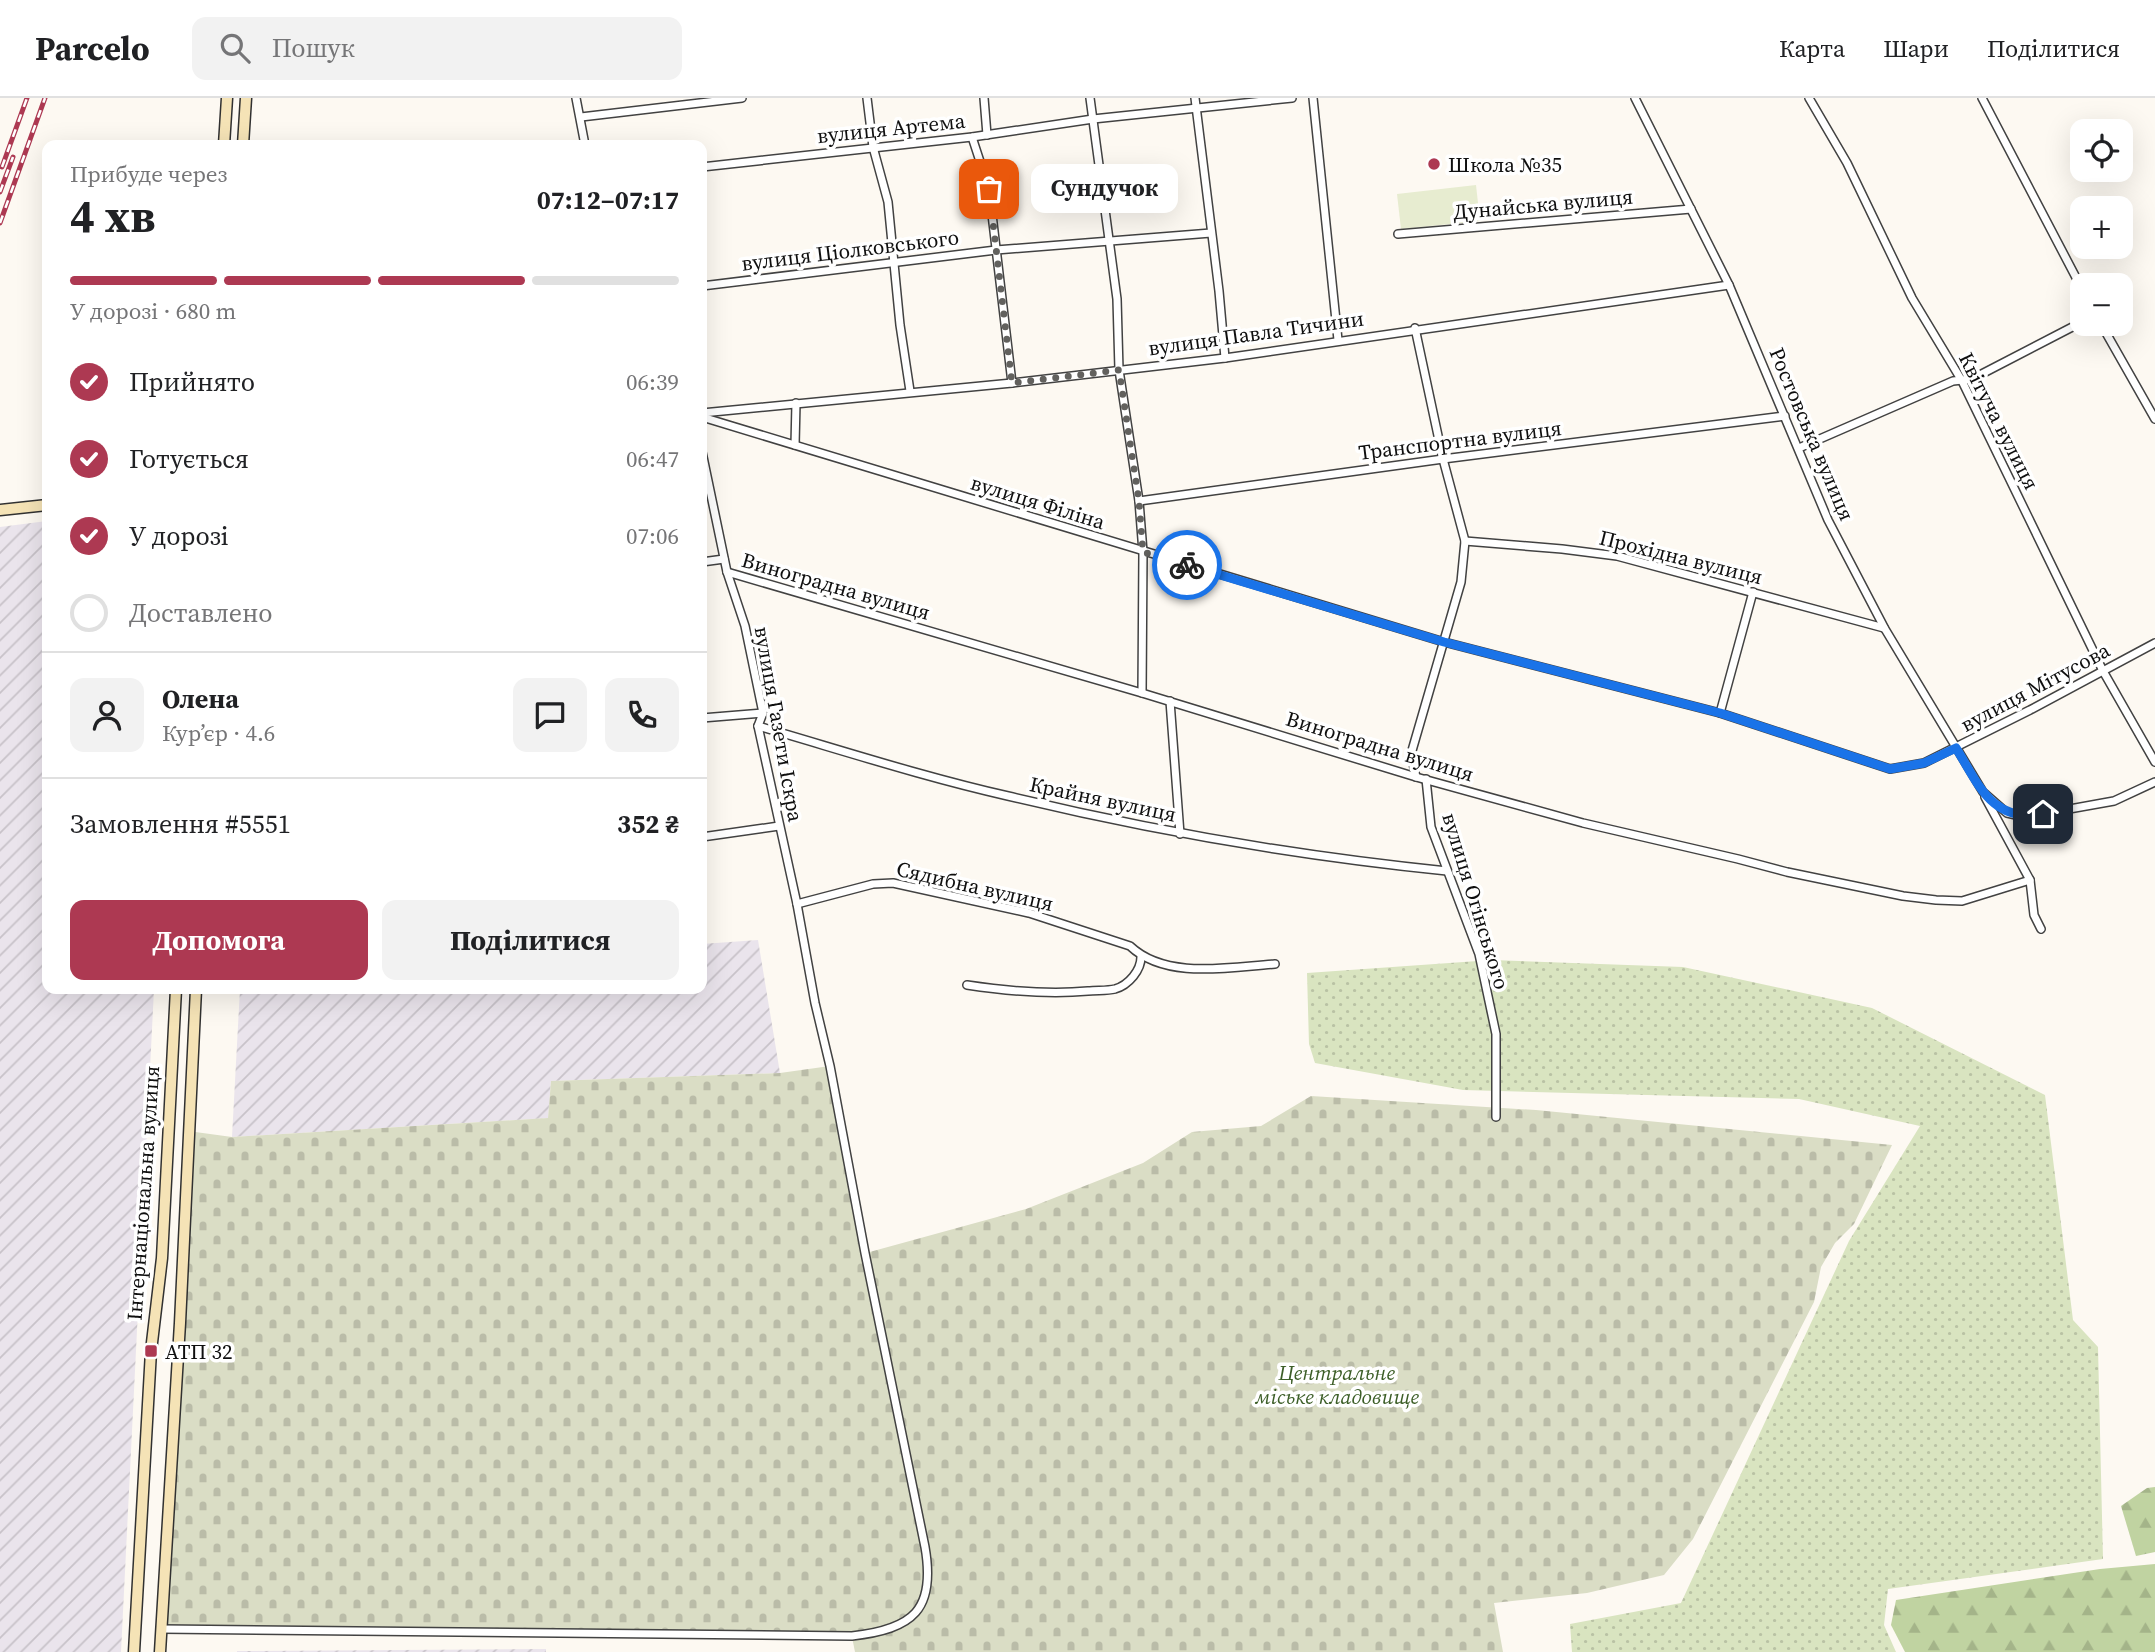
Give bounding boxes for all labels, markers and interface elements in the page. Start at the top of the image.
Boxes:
search box [192,17,682,80]
text: Parcelo [35,26,150,71]
icon: search [216,29,254,67]
text: Пошук [272,30,355,66]
text: Карта [1779,32,1845,65]
text: Шари [1883,32,1949,65]
text: Поділитися [1987,32,2120,65]
street label: вулиця Артема [815,106,967,150]
map controls [2070,119,2133,336]
button: locate [2070,119,2133,182]
place label: Школа №35 [1448,150,1562,179]
marker: Школа №35 [1426,156,1442,172]
text: Прибуде через [70,158,227,190]
pin [959,159,1019,219]
callout: Сундучок [1031,164,1178,214]
icon: bag [970,170,1008,208]
text: Сундучок [1051,172,1158,204]
text: 07:12–07:17 [537,182,679,218]
street label: Дунайська вулиця [1452,182,1634,226]
text: 4 хв [70,184,155,247]
button: + [2070,196,2133,259]
street label: вулиця Ціолковського [740,222,960,278]
button: − [2070,273,2133,336]
text: У дорозі · 680 m [70,295,236,327]
street label: вулиця Павла Тичини [1146,304,1366,362]
street label: Ростовська вулиця [1762,343,1862,525]
street label: Квітуча вулиця [1952,347,2046,495]
icon: check [70,363,108,401]
text: Прийнято [129,364,255,400]
text: 06:39 [626,366,679,398]
street label: Транспортна вулиця [1357,413,1563,467]
icon: check [70,440,108,478]
text: Готується [129,441,249,477]
text: 06:47 [626,443,679,475]
street label: вулиця Філіна [967,468,1109,536]
icon: check [70,517,108,555]
text: У дорозі [129,518,229,554]
text: 07:06 [626,520,679,552]
street label: Прохідна вулиця [1596,523,1766,591]
courier [1152,530,1222,600]
street label: Виноградна вулиця [738,545,934,627]
icon: bike [1168,546,1206,584]
text: Доставлено [129,595,272,631]
street label: вулиця Газети Іскра [748,624,811,824]
street label: вулиця Мітусова [1955,635,2115,739]
button: person [70,678,144,752]
button: chat [513,678,587,752]
button: phone [605,678,679,752]
text: Олена [162,681,239,717]
street label: Виноградна вулиця [1283,704,1477,788]
text: Кур’єр · 4.6 [162,717,275,749]
street label: Крайня вулиця [1027,769,1179,829]
pin [2013,784,2073,844]
icon: home [2024,795,2062,833]
text: Замовлення #5551 [70,806,291,842]
text: 352 ₴ [617,806,679,842]
street label: вулиця Огінського [1435,809,1517,993]
street label: Сядибна вулиця [894,854,1056,918]
button: Допомога [70,900,368,980]
button: Поділитися [382,900,679,980]
street label: Інтернаціональна вулиця [120,1065,166,1321]
place label: АТП 32 [165,1337,233,1366]
marker: АТП 32 [143,1343,159,1359]
park label: Центральне міське кладовище [1254,1358,1419,1411]

